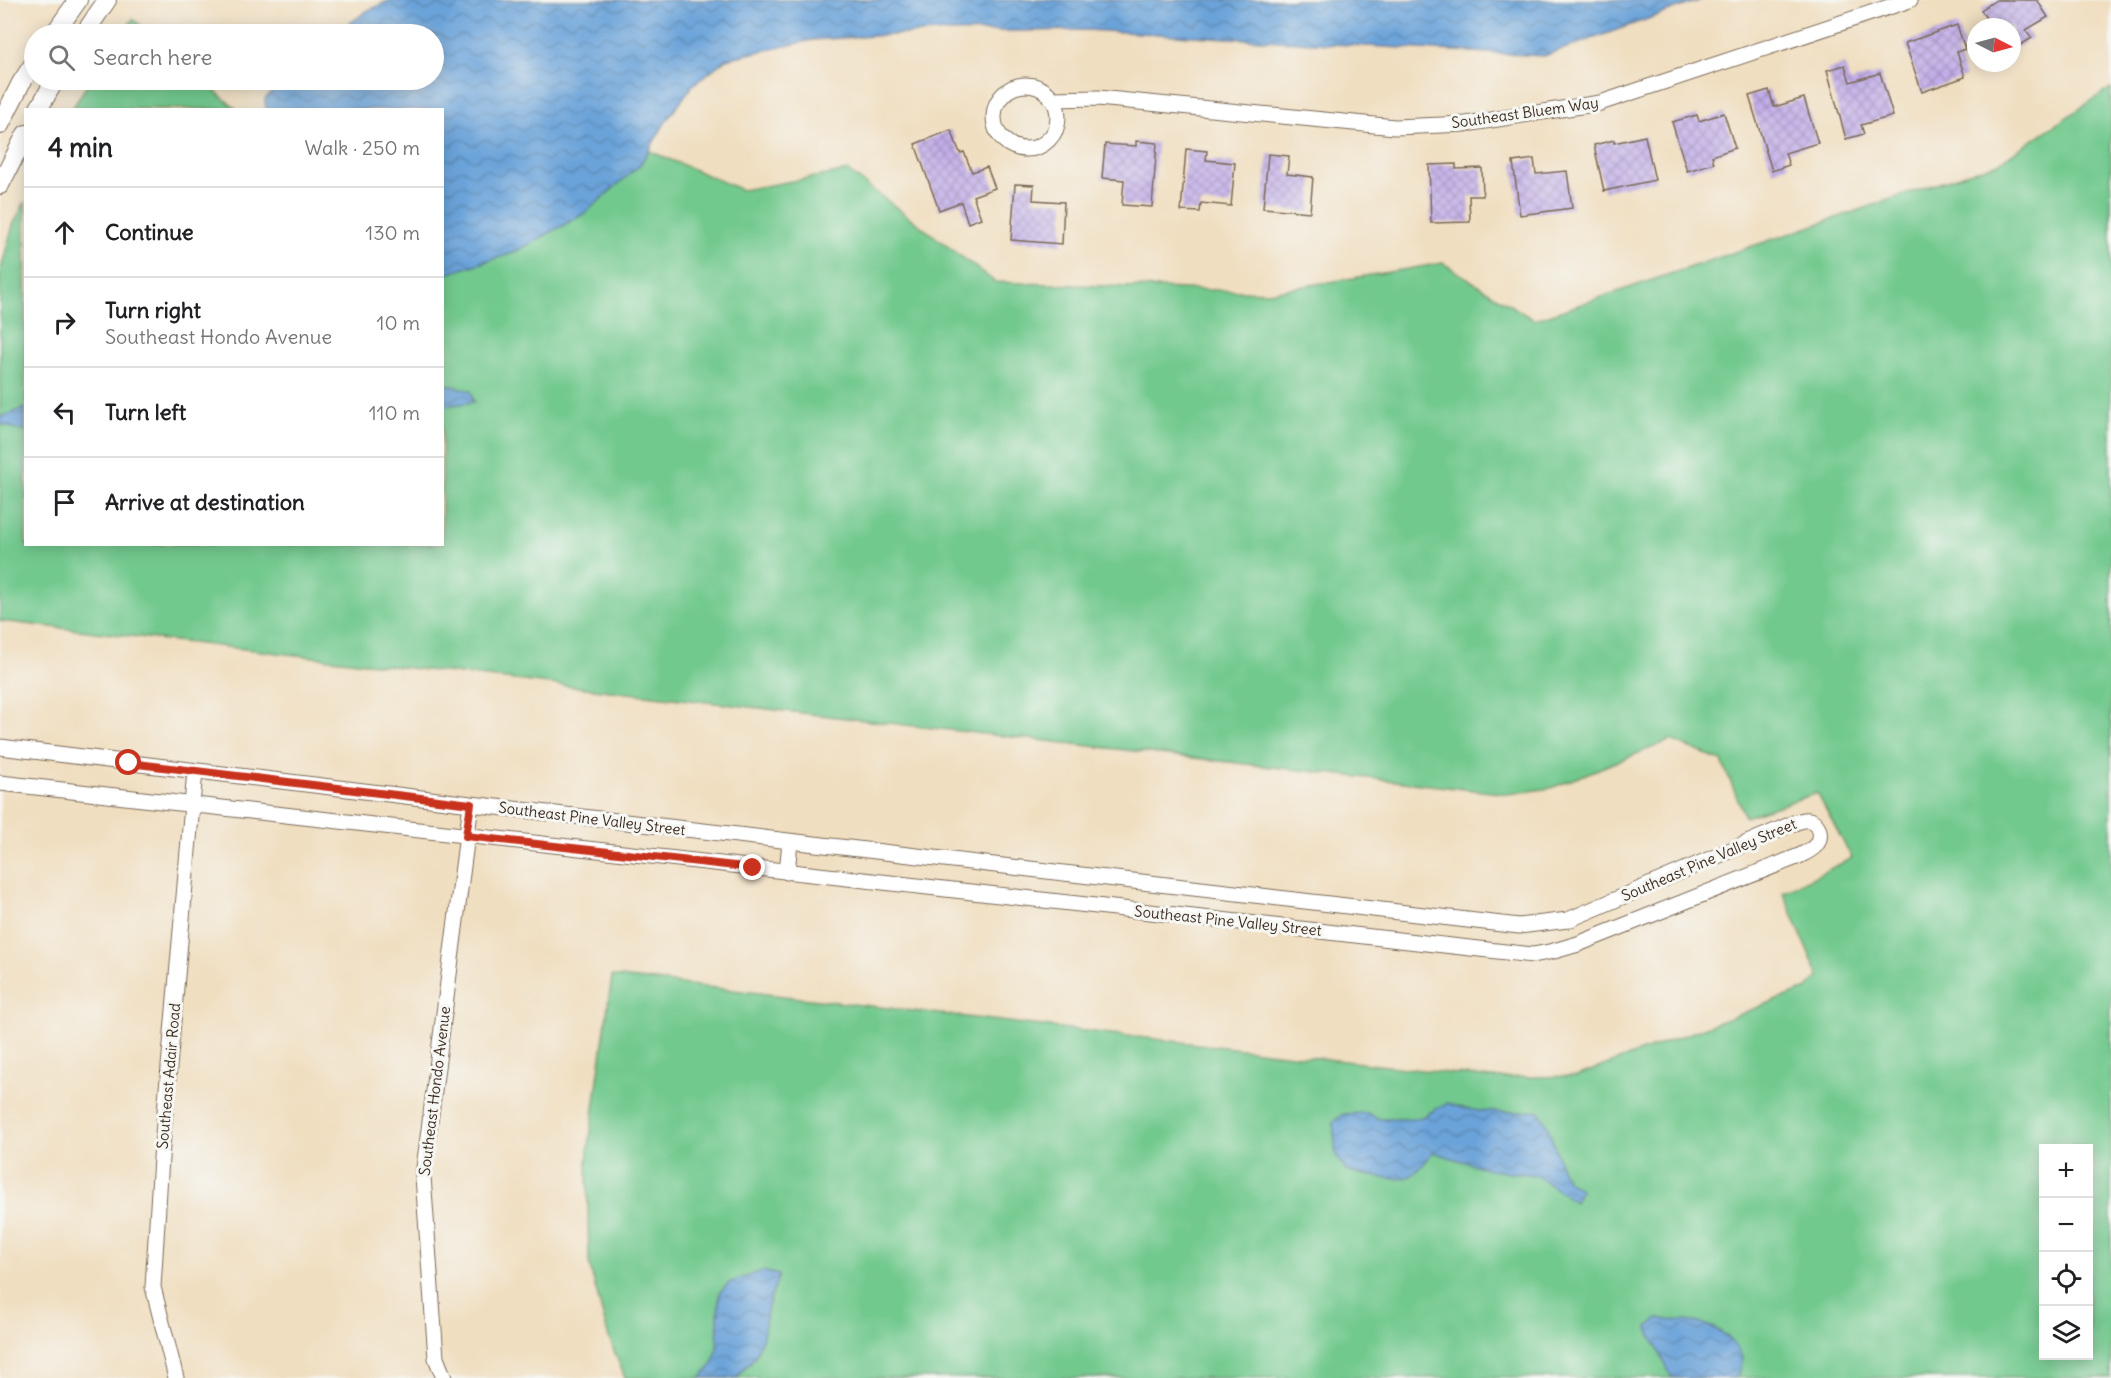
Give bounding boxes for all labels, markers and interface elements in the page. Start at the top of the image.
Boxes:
north arrow [1967,18,2021,72]
search box [24,24,444,90]
icon: search [45,41,78,74]
text: Search here [93,43,212,71]
street label: Southeast Bluem Way [1450,93,1600,132]
text: 4 min [48,131,113,164]
text: Walk · 250 m [305,135,420,160]
icon: ahead [48,216,81,249]
text: Continue [105,218,194,246]
text: 130 m [365,220,420,245]
text: Turn right [105,296,201,324]
icon: right [48,306,81,339]
text: 10 m [377,310,420,335]
text: Southeast Hondo Avenue [105,324,332,349]
icon: left [48,396,81,429]
text: Turn left [105,398,186,426]
text: 110 m [369,400,420,425]
icon: arrive [48,486,81,519]
text: Arrive at destination [105,488,305,516]
route start [115,749,141,775]
street label: Southeast Pine Valley Street [497,798,687,839]
street label: Southeast Pine Valley Street [1618,814,1799,905]
route end [739,854,765,880]
street label: Southeast Pine Valley Street [1133,901,1323,940]
street label: Southeast Adair Road [153,1002,184,1150]
street label: Southeast Hondo Avenue [415,1005,454,1177]
map controls [2039,1144,2093,1360]
button: + [2039,1144,2093,1198]
button: − [2039,1198,2093,1252]
button: locate [2039,1252,2093,1306]
button: layers [2039,1306,2093,1360]

